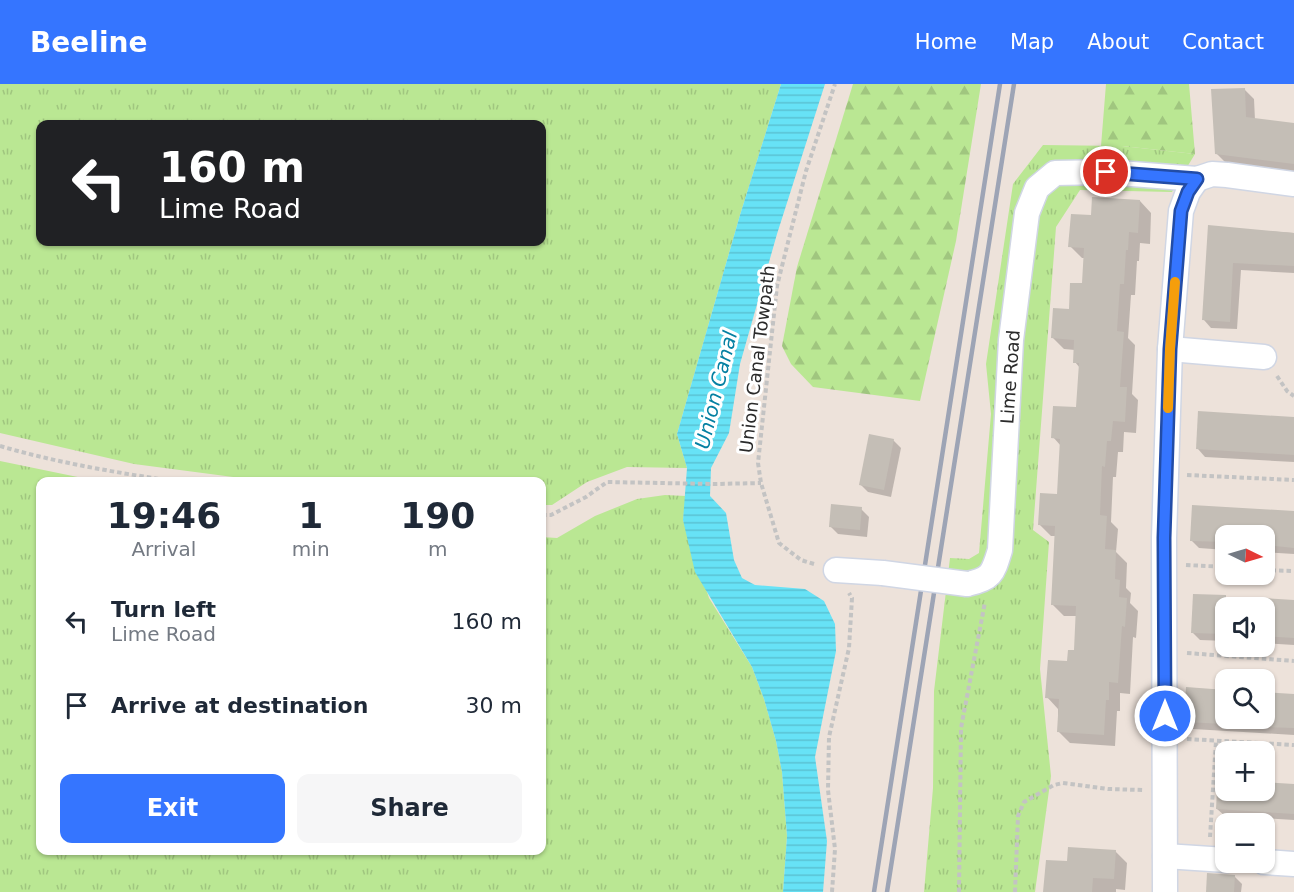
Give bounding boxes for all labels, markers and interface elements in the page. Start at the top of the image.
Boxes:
text: Beeline [30,26,147,59]
text: Home [915,30,977,54]
text: Map [1010,30,1054,54]
text: About [1087,30,1149,54]
text: Contact [1182,30,1264,54]
text: 160 m [159,143,305,192]
icon: left [60,144,138,222]
pin [1080,146,1131,197]
icon: arrive [1089,155,1122,188]
text: Lime Road [159,193,301,224]
street label: Union Canal Towpath [735,264,779,454]
water label: Union Canal [690,328,742,452]
street label: Lime Road [996,329,1024,425]
text: 19:46 [107,495,221,536]
text: 1 [298,495,323,536]
text: 190 [400,495,475,536]
north arrow [1215,525,1275,585]
map controls [1215,525,1275,873]
text: Arrival [131,537,196,561]
text: min [292,537,330,561]
text: m [428,537,448,561]
text: Turn left [111,597,216,622]
button: sound [1215,597,1275,657]
icon: left [60,605,93,638]
text: 160 m [452,609,522,634]
text: Lime Road [111,622,216,646]
button: search [1215,669,1275,729]
position arrow [1133,684,1197,748]
icon: arrive [60,689,93,722]
text: Arrive at destination [111,693,368,718]
text: 30 m [466,693,522,718]
button: + [1215,741,1275,801]
button: Exit [60,774,285,843]
button: Share [297,774,522,843]
button: − [1215,813,1275,873]

